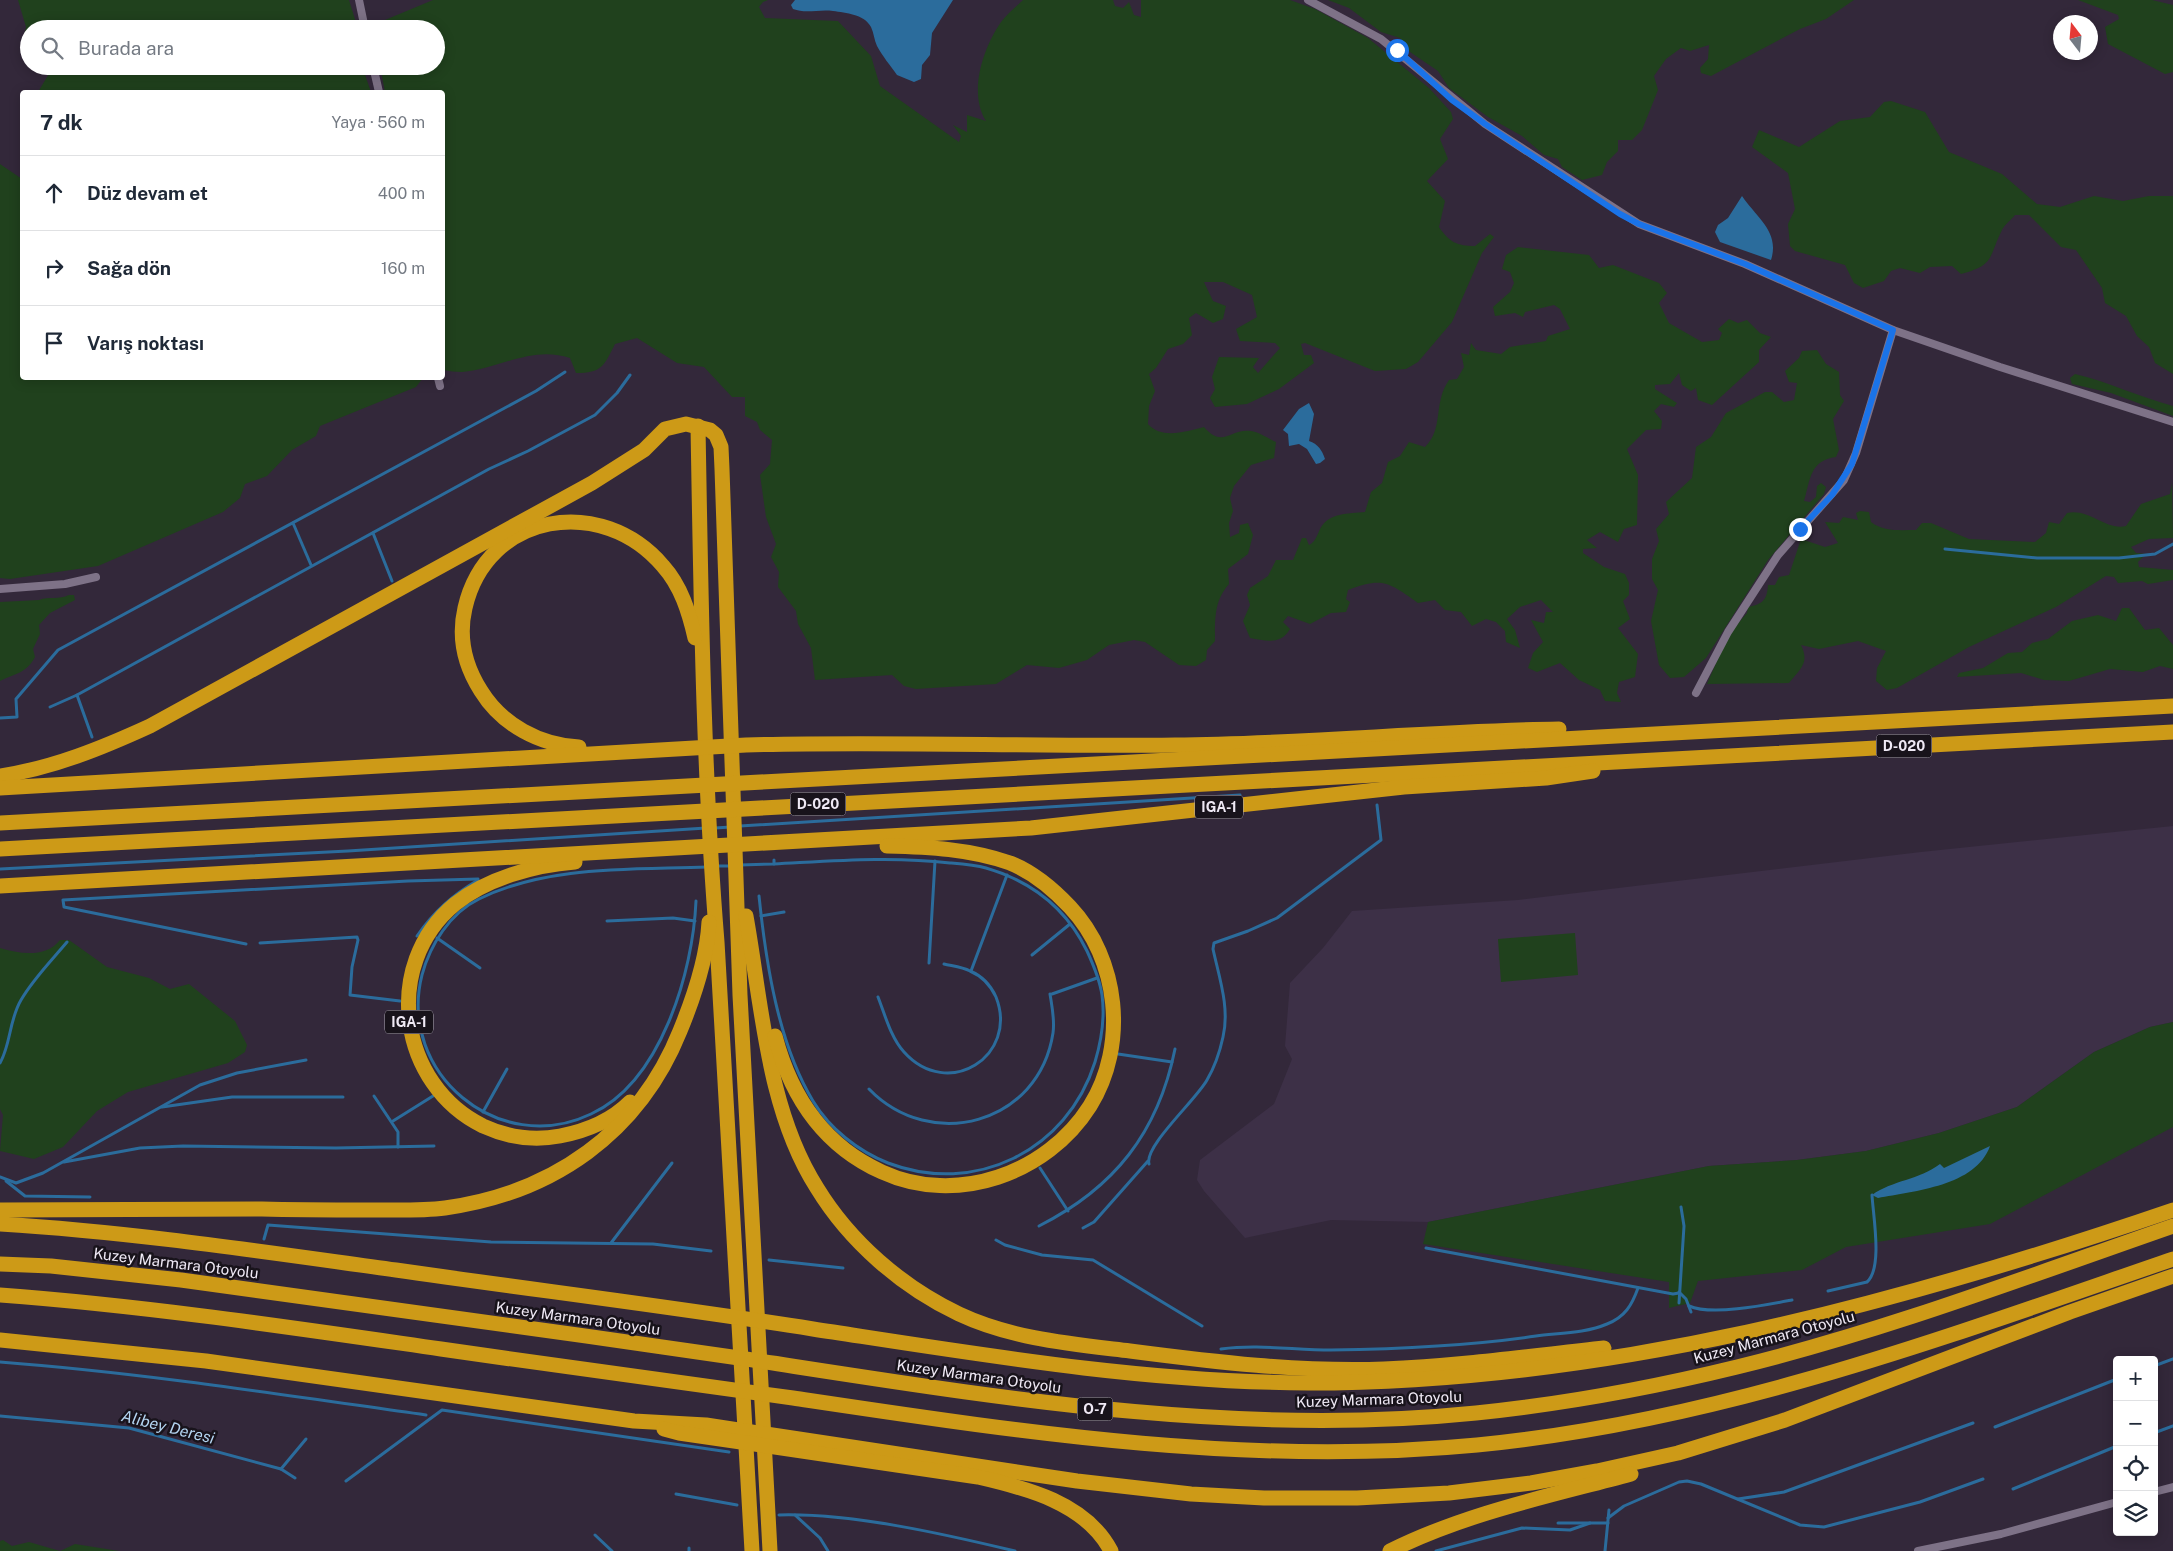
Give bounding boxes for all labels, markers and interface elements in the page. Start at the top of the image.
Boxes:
north arrow [2053,15,2098,60]
search box [20,20,445,75]
icon: search [38,34,66,62]
text: Burada ara [78,37,174,59]
route start [1386,39,1409,62]
text: 7 dk [40,110,83,135]
text: Yaya · 560 m [332,113,425,132]
icon: ahead [40,179,68,207]
text: Düz devam et [87,182,208,204]
text: 400 m [378,184,425,203]
icon: right [40,254,68,282]
text: Sağa dön [87,257,171,279]
text: 160 m [381,259,425,278]
icon: arrive [40,329,68,357]
text: Varış noktası [87,332,204,354]
route end [1789,518,1812,541]
road number: D-020 [1876,734,1932,758]
road number: D-020 [790,792,846,816]
road number: IGA-1 [1195,796,1243,819]
road number: IGA-1 [385,1010,433,1034]
street label: Kuzey Marmara Otoyolu [93,1244,259,1282]
street label: Kuzey Marmara Otoyolu [495,1298,661,1338]
street label: Kuzey Marmara Otoyolu [1692,1307,1856,1367]
street label: Kuzey Marmara Otoyolu [896,1356,1062,1396]
map controls [2113,1356,2158,1536]
button: + [2113,1356,2158,1401]
street label: Kuzey Marmara Otoyolu [1296,1388,1462,1410]
road number: O-7 [1078,1398,1112,1420]
button: − [2113,1401,2158,1446]
water label: Alibey Deresi [120,1406,217,1448]
button: locate [2113,1446,2158,1491]
button: layers [2113,1491,2158,1536]

